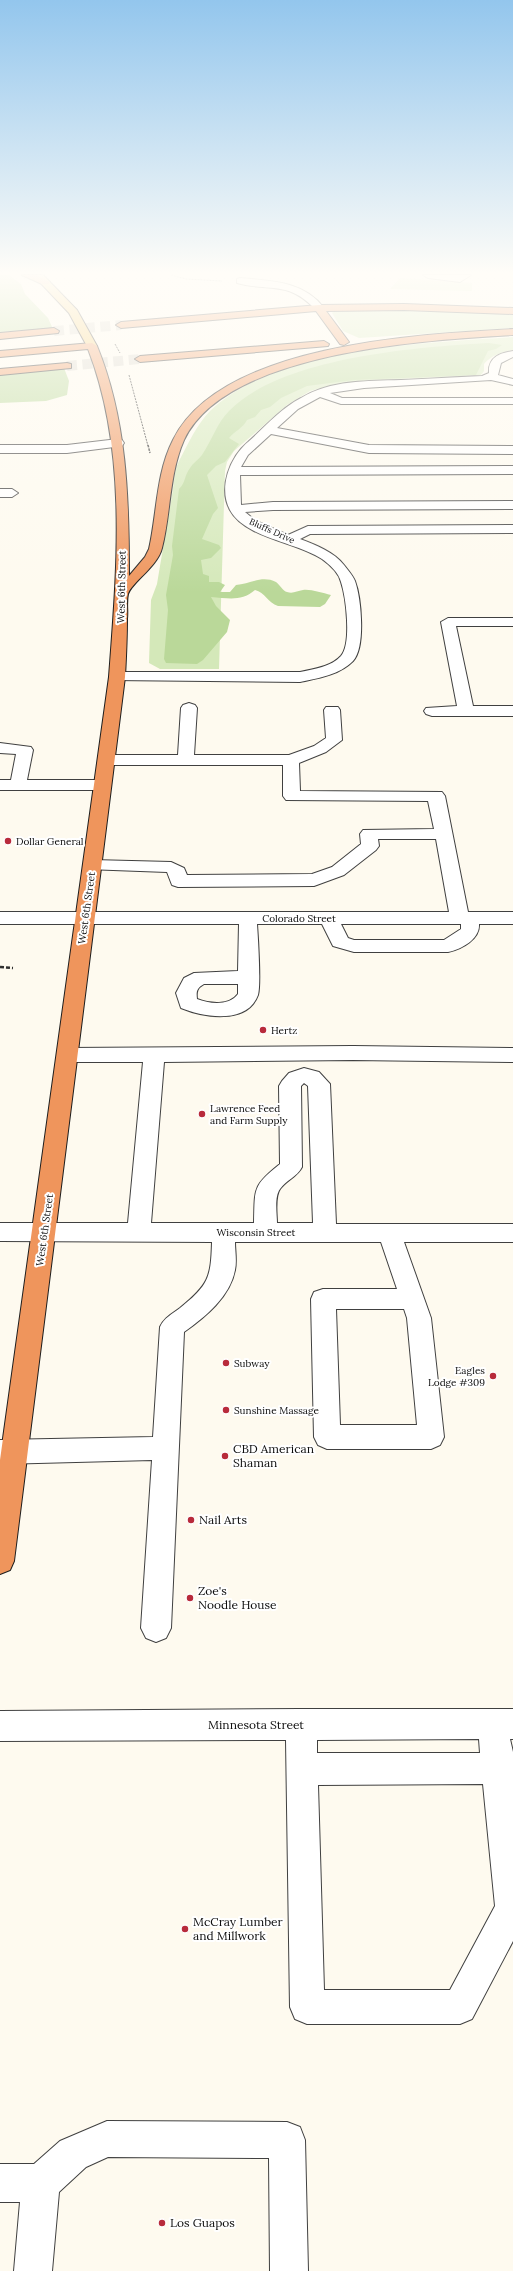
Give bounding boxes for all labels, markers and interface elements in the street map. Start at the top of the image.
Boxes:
street label: Bluffs Drive [248,516,297,545]
street label: West 6th Street [114,550,129,623]
place label: Dollar General [16,835,84,848]
marker: Dollar General [3,836,13,846]
street label: West 6th Street [75,871,98,945]
street label: Colorado Street [262,912,336,925]
place label: Hertz [271,1024,297,1037]
marker: Hertz [258,1025,268,1035]
place label: Lawrence Feed and Farm Supply [210,1102,288,1127]
marker: Lawrence Feed and Farm Supply [197,1109,207,1119]
street label: West 6th Street [33,1193,56,1267]
street label: Wisconsin Street [217,1226,296,1239]
place label: Subway [234,1357,270,1370]
marker: Subway [221,1358,231,1368]
place label: Eagles Lodge #309 [428,1364,485,1389]
marker: Eagles Lodge #309 [488,1371,498,1381]
place label: Sunshine Massage [234,1404,319,1417]
marker: Sunshine Massage [221,1405,231,1415]
place label: CBD American Shaman [233,1441,314,1470]
marker: CBD American Shaman [220,1451,230,1461]
place label: Nail Arts [199,1512,248,1527]
marker: Nail Arts [186,1515,196,1525]
place label: Zoe's Noodle House [198,1583,277,1612]
marker: Zoe's Noodle House [185,1593,195,1603]
street label: Minnesota Street [208,1717,304,1732]
place label: McCray Lumber and Millwork [193,1914,284,1943]
marker: McCray Lumber and Millwork [180,1924,190,1934]
place label: Los Guapos [170,2215,235,2230]
marker: Los Guapos [157,2218,167,2228]

